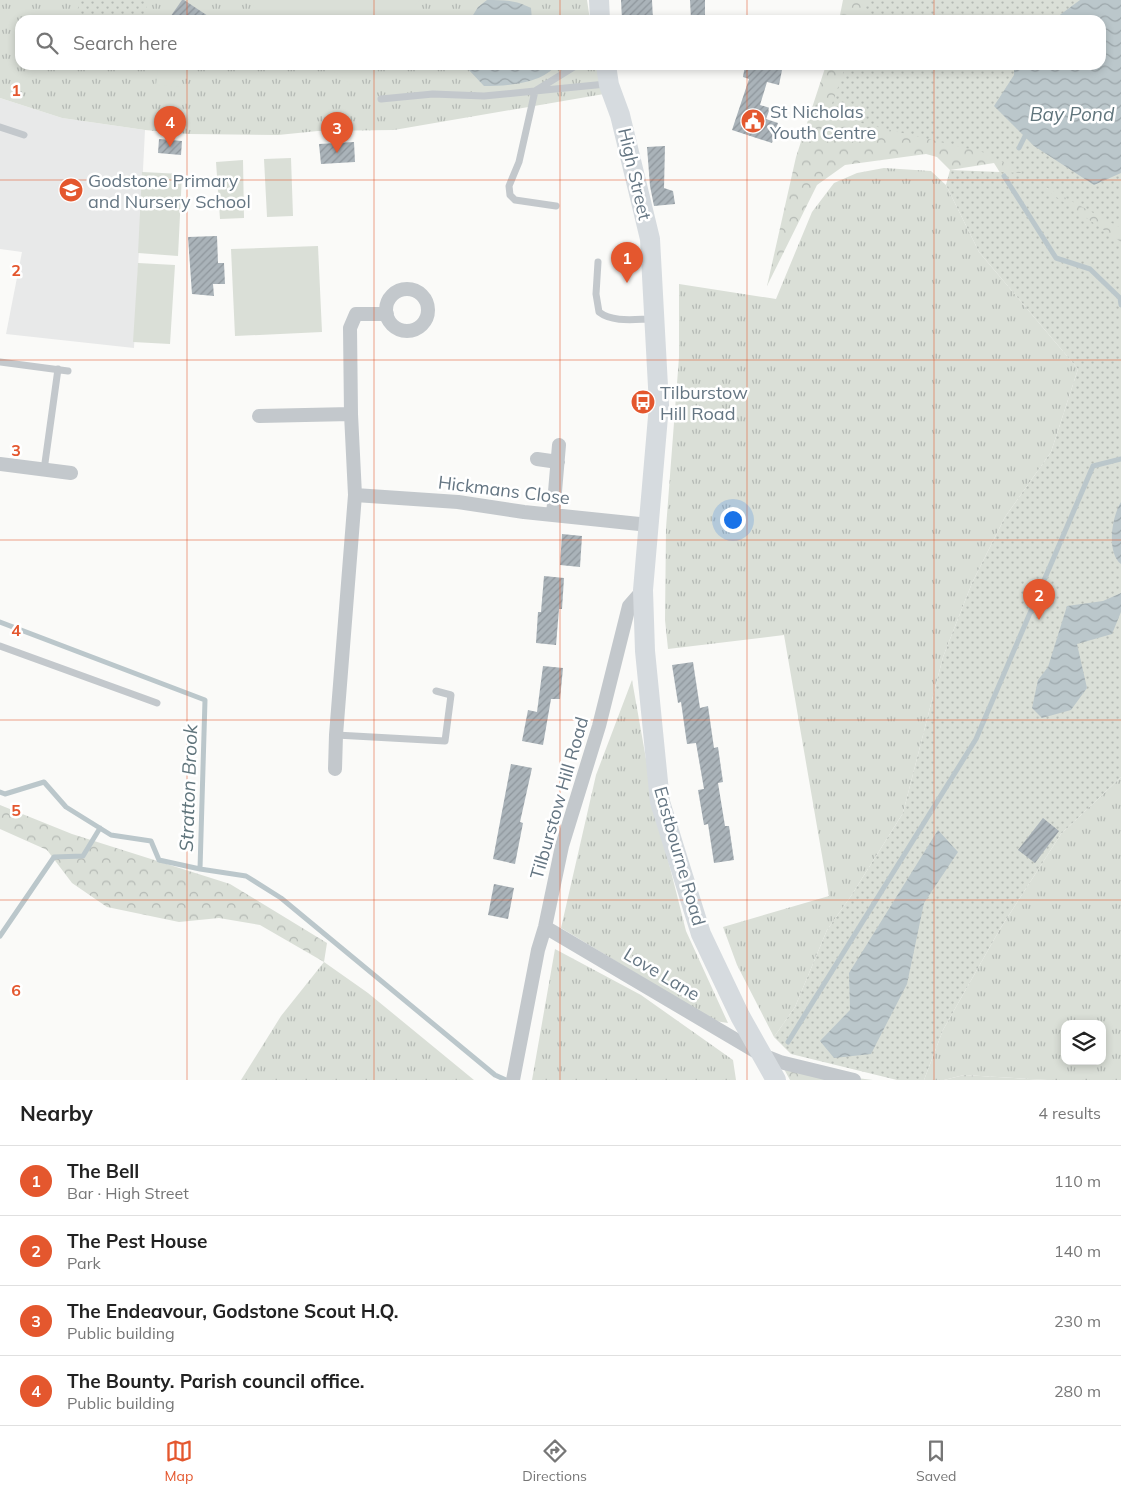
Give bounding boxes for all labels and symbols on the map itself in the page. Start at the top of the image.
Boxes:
text: 1 [11,80,21,100]
place label: St Nicholas Youth Centre [769,100,876,144]
water label: Bay Pond [1030,102,1115,126]
pin: 4 [154,106,186,147]
public building icon: St Nicholas Youth Centre [740,108,766,134]
pin: 3 [321,112,353,153]
street label: High Street [613,126,657,222]
place label: Godstone Primary and Nursery School [88,169,251,213]
school or university icon: Godstone Primary and Nursery School [58,177,84,203]
pin: 1 [611,242,643,283]
text: 2 [11,260,21,280]
place label: Tilburstow Hill Road [660,381,748,425]
bus stop icon: Tilburstow Hill Road [630,389,656,415]
text: 3 [11,440,21,460]
street label: Hickmans Close [437,471,571,509]
your location [720,507,746,533]
pin: 2 [1023,579,1055,620]
text: 4 [11,620,21,640]
street label: Tilburstow Hill Road [525,714,593,882]
water label: Stratton Brook [174,723,202,852]
street label: Eastbourne Road [649,784,711,928]
text: 5 [11,800,21,820]
street label: Love Lane [620,942,704,1006]
text: 6 [11,980,21,1000]

